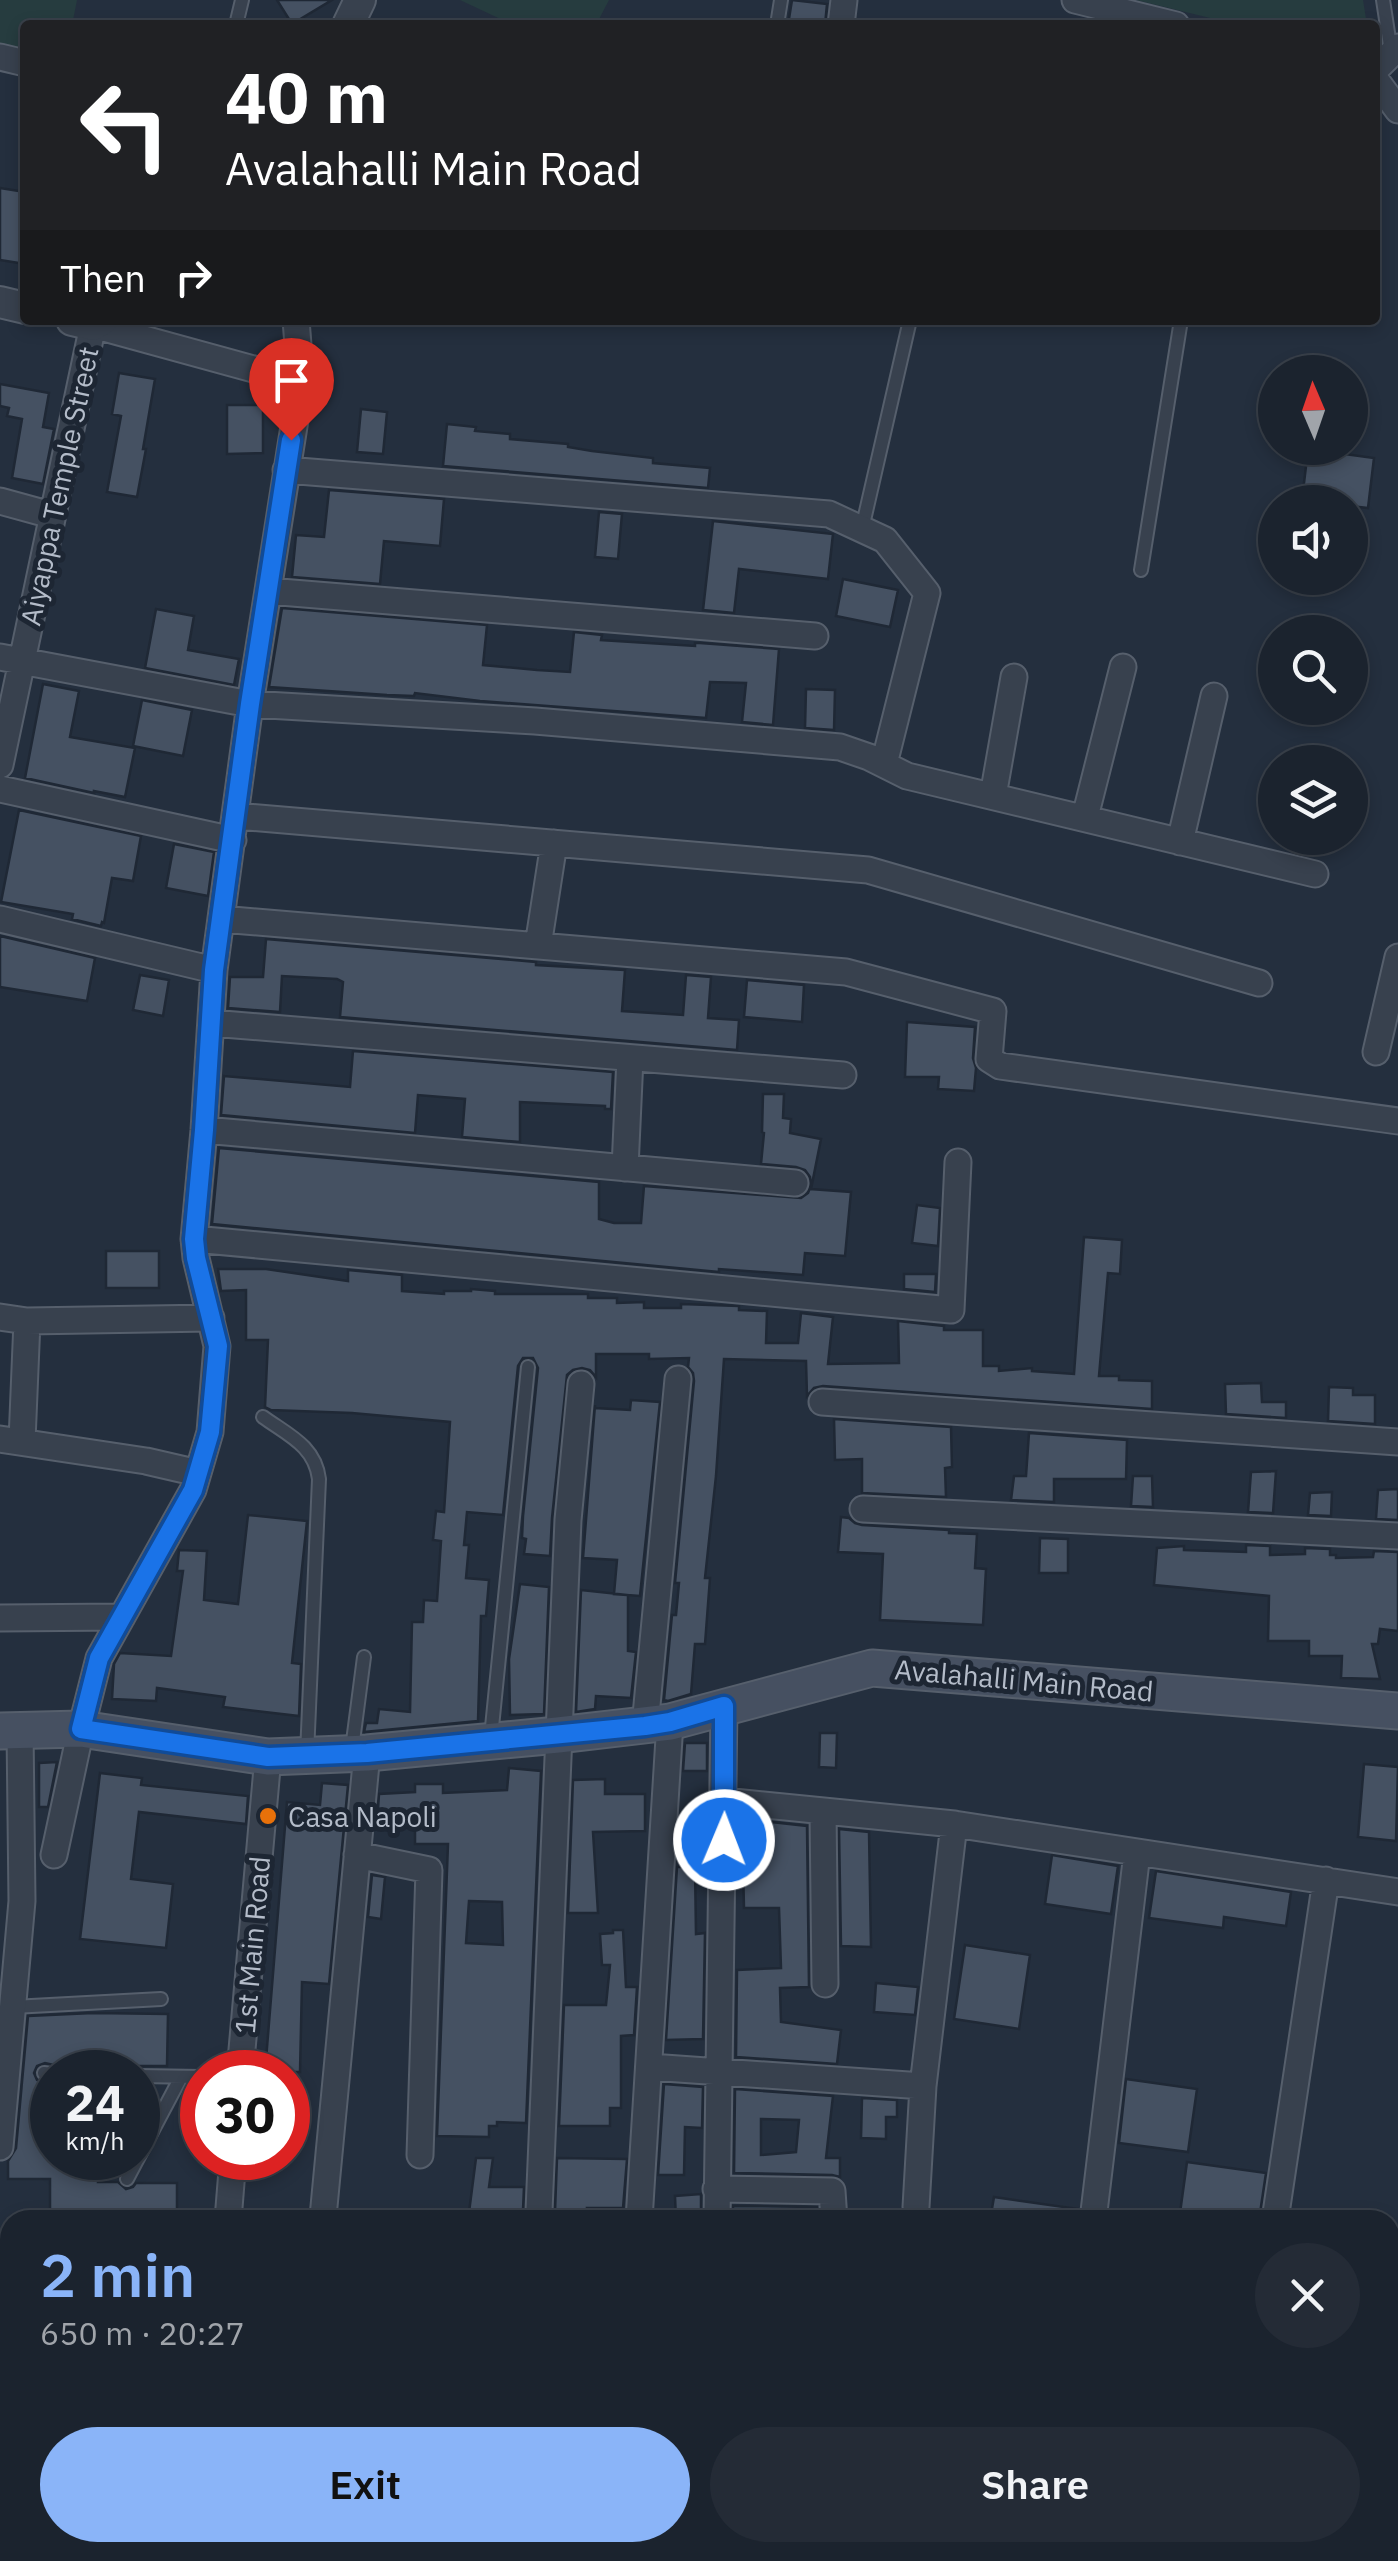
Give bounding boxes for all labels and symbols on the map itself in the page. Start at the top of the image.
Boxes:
pin [249,338,334,441]
street label: Aiyappa Temple Street [11,343,107,629]
north arrow [1258,355,1368,465]
street label: Avalahalli Main Road [893,1650,1155,1710]
position arrow [672,1788,776,1892]
place label: Casa Napoli [288,1798,437,1835]
marker: Casa Napoli [257,1805,279,1827]
street label: 1st Main Road [226,1855,278,2035]
speed limit sign: 30 [180,2050,310,2180]

